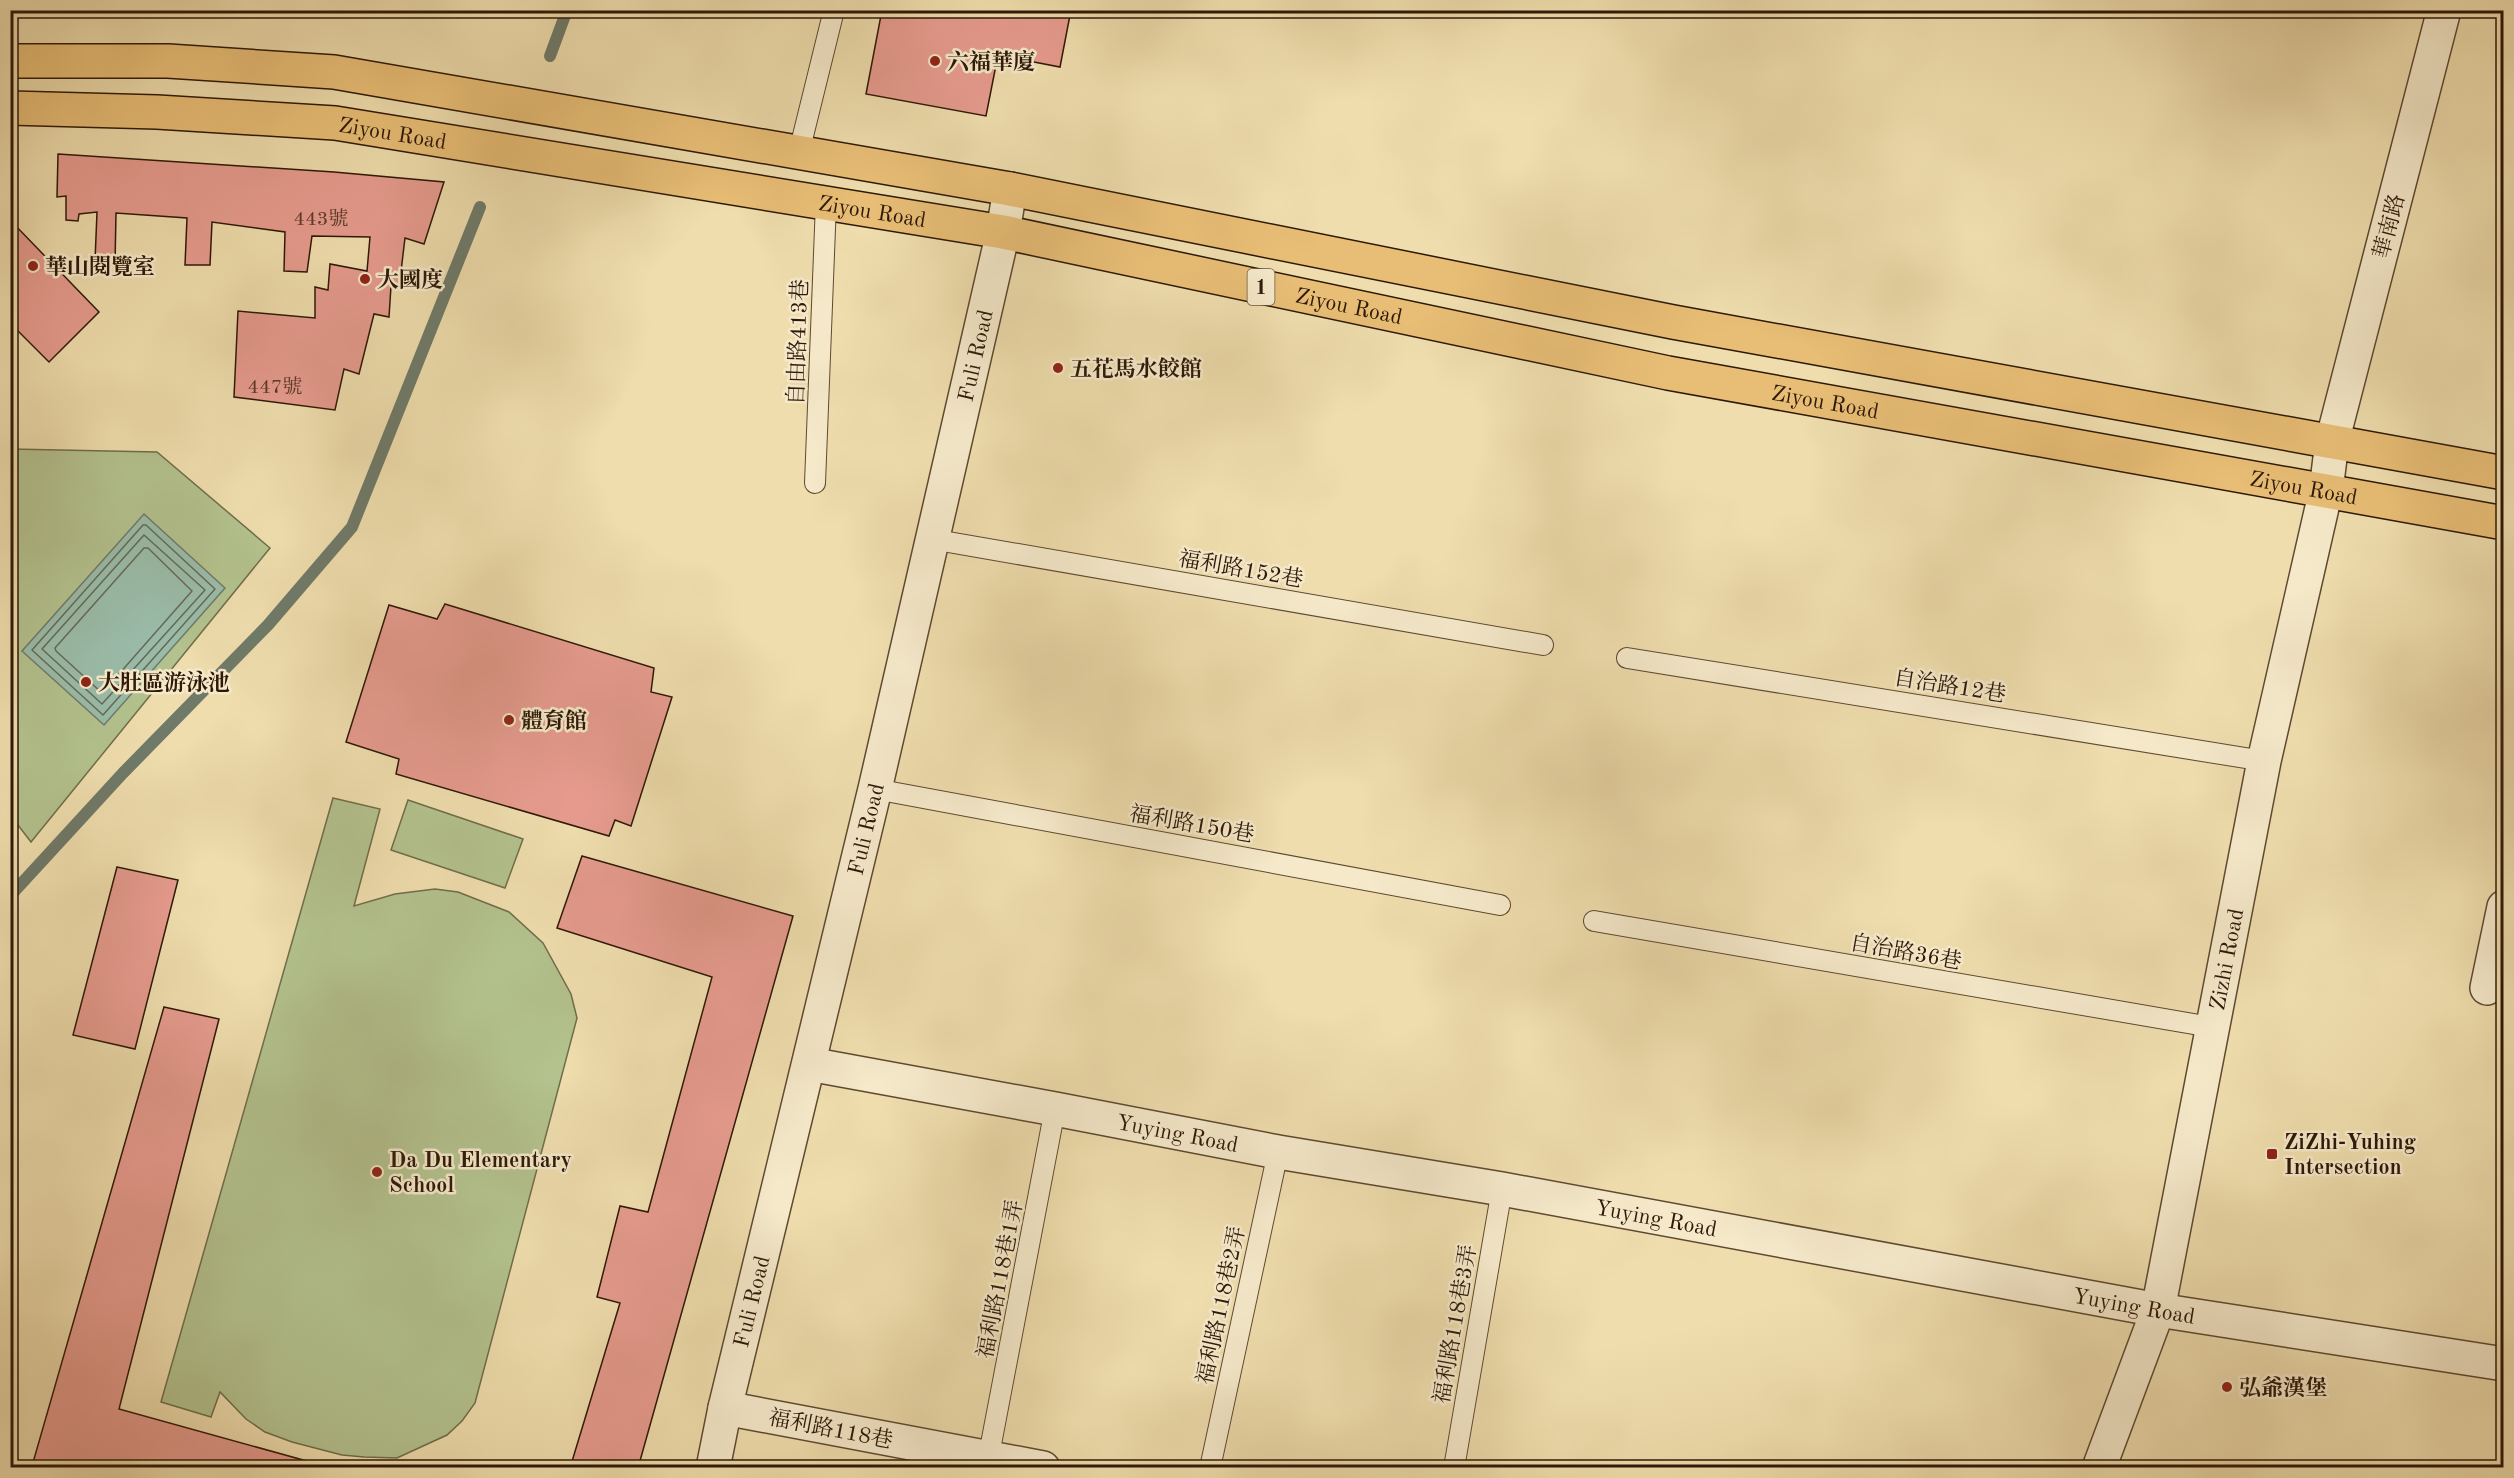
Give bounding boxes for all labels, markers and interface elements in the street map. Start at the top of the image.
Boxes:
place label: 六福華廈 [947,49,1035,74]
marker: 六福華廈 [928,54,942,68]
street label: Ziyou Road [337,115,448,154]
street label: 華南路 [2369,191,2409,261]
street label: Ziyou Road [817,193,928,232]
house number: 443號 [294,208,348,230]
place label: 華山閱覽室 [45,254,155,279]
marker: 華山閱覽室 [26,259,40,273]
place label: 大國度 [377,267,443,292]
road number: 1 [1248,269,1274,305]
marker: 大國度 [358,272,372,286]
street label: 自由路413巷 [784,279,812,406]
street label: Ziyou Road [1293,285,1404,329]
street label: Fuli Road [955,308,998,404]
place label: 五花馬水餃館 [1070,357,1202,381]
marker: 五花馬水餃館 [1051,361,1065,375]
house number: 447號 [248,376,302,398]
street label: Ziyou Road [1770,383,1881,424]
street label: Ziyou Road [2248,469,2359,509]
street label: 福利路152巷 [1177,546,1305,592]
street label: 自治路12巷 [1892,665,2008,707]
place label: 大肚區游泳池 [98,670,230,695]
marker: 大肚區游泳池 [79,675,93,689]
place label: 體育館 [521,709,587,733]
marker: 體育館 [502,713,516,727]
street label: Fuli Road [846,781,889,878]
street label: 福利路150巷 [1128,801,1256,847]
street label: Zizhi Road [2207,907,2248,1012]
street label: 自治路36巷 [1848,930,1964,974]
street label: Yuying Road [1114,1112,1240,1157]
place label: ZiZhi-Yuhing Intersection [2284,1132,2416,1179]
marker: ZiZhi-Yuhing Intersection [2265,1147,2279,1161]
place label: Da Du Elementary School [389,1150,572,1197]
marker: Da Du Elementary School [370,1165,384,1179]
street label: Yuying Road [1593,1197,1719,1241]
street label: 福利路118巷1弄 [973,1198,1027,1361]
street label: 福利路118巷2弄 [1192,1224,1249,1386]
street label: 福利路118巷3弄 [1429,1243,1481,1406]
street label: Fuli Road [731,1254,775,1350]
street label: Yuying Road [2071,1286,2196,1329]
place label: 弘爺漢堡 [2239,1375,2327,1400]
marker: 弘爺漢堡 [2220,1380,2234,1394]
street label: 福利路118巷 [767,1405,895,1453]

